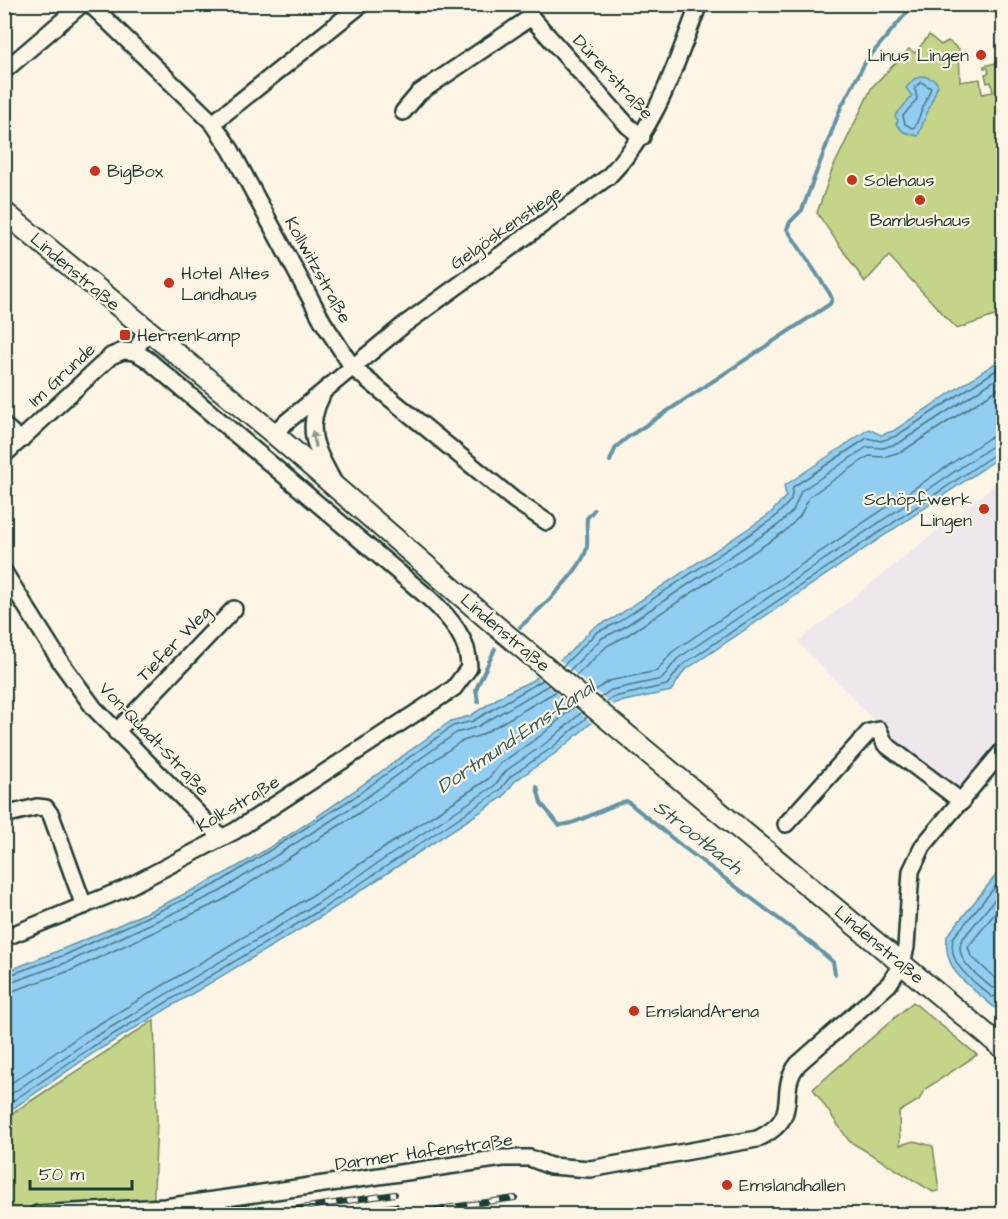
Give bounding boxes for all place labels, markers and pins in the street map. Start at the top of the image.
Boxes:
place label: Linus Lingen [867,43,969,69]
marker: Linus Lingen [974,48,988,62]
place label: BigBox [107,159,164,185]
marker: BigBox [88,164,102,178]
place label: Solehaus [864,168,935,193]
marker: Solehaus [845,173,859,187]
marker: Bambushaus [913,193,927,207]
place label: Bambushaus [870,208,970,233]
place label: Hotel Altes Landhaus [181,261,270,307]
marker: Hotel Altes Landhaus [162,276,176,290]
place label: Herrenkamp [137,323,240,348]
marker: Herrenkamp [118,328,132,342]
place label: Schöpfwerk Lingen [864,487,972,534]
marker: Schöpfwerk Lingen [977,502,991,516]
place label: EmslandArena [646,999,759,1024]
marker: EmslandArena [627,1004,641,1018]
place label: Emslandhallen [739,1173,845,1198]
marker: Emslandhallen [720,1178,734,1192]

